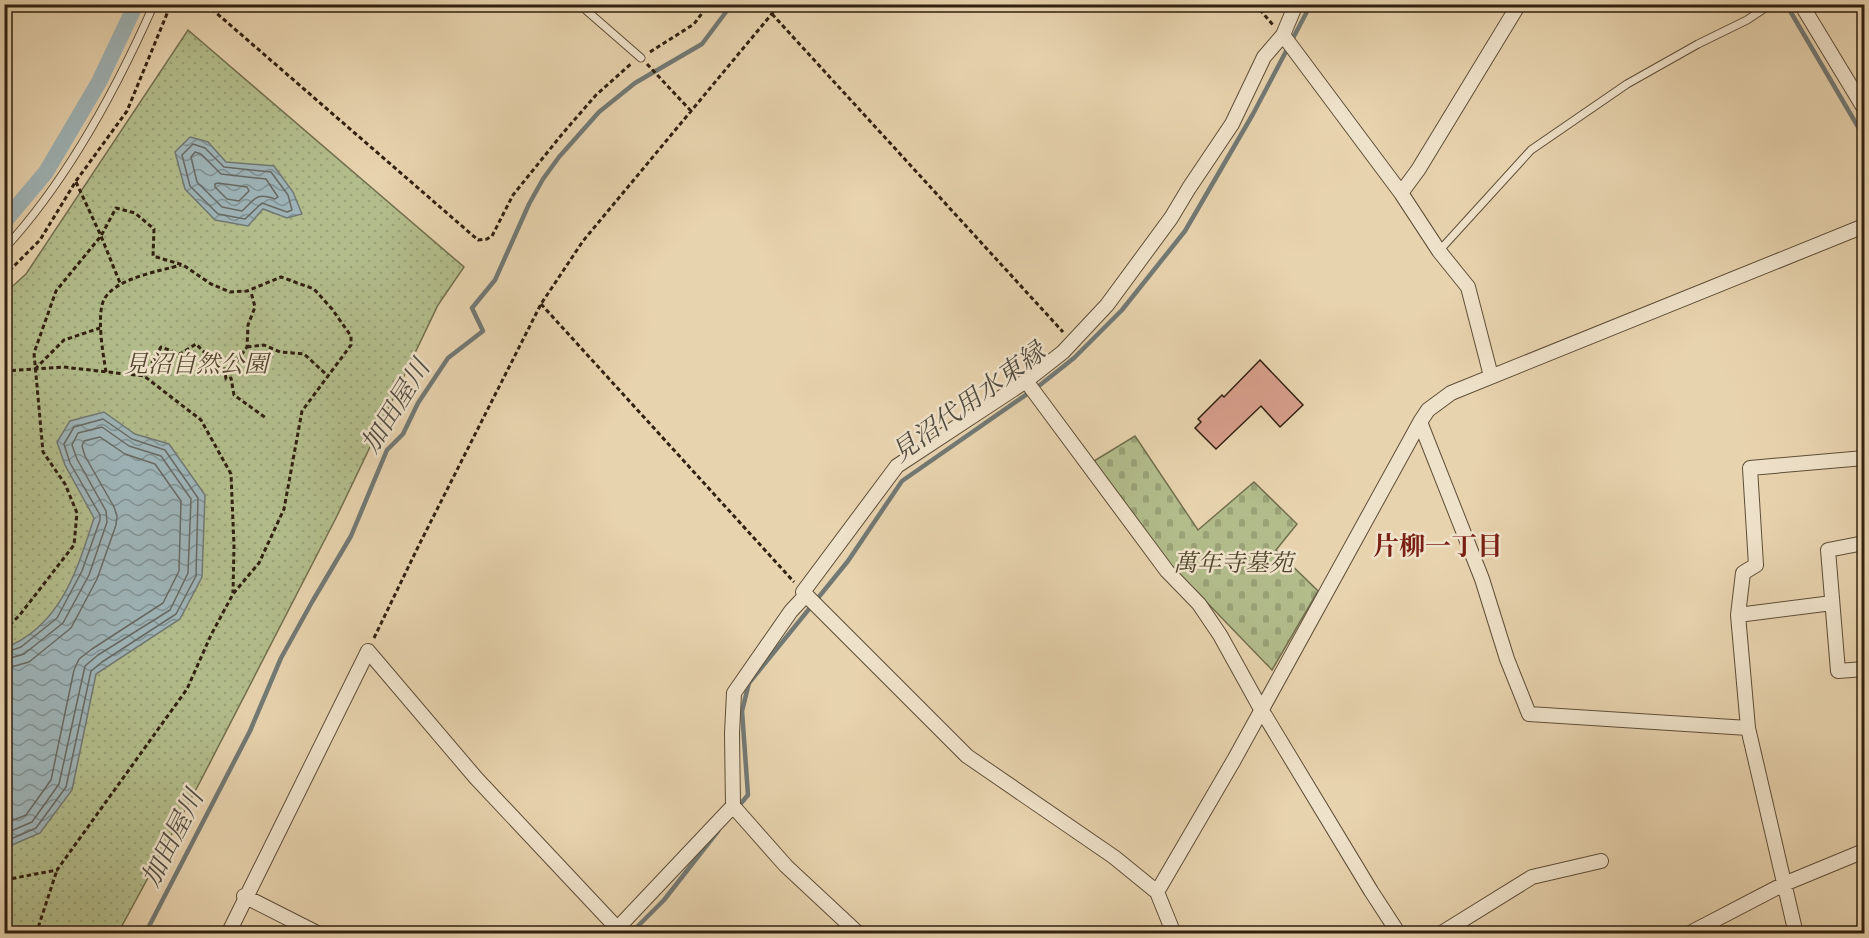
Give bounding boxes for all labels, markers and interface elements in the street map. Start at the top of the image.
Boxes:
water label: 見沼代用水東縁 [884,333,1054,469]
park label: 見沼自然公園 [124,348,272,379]
water label: 加田屋川 [353,350,439,459]
district label: 片柳一丁目 [1373,529,1503,563]
park label: 萬年寺墓苑 [1173,547,1297,578]
water label: 加田屋川 [133,781,212,892]

